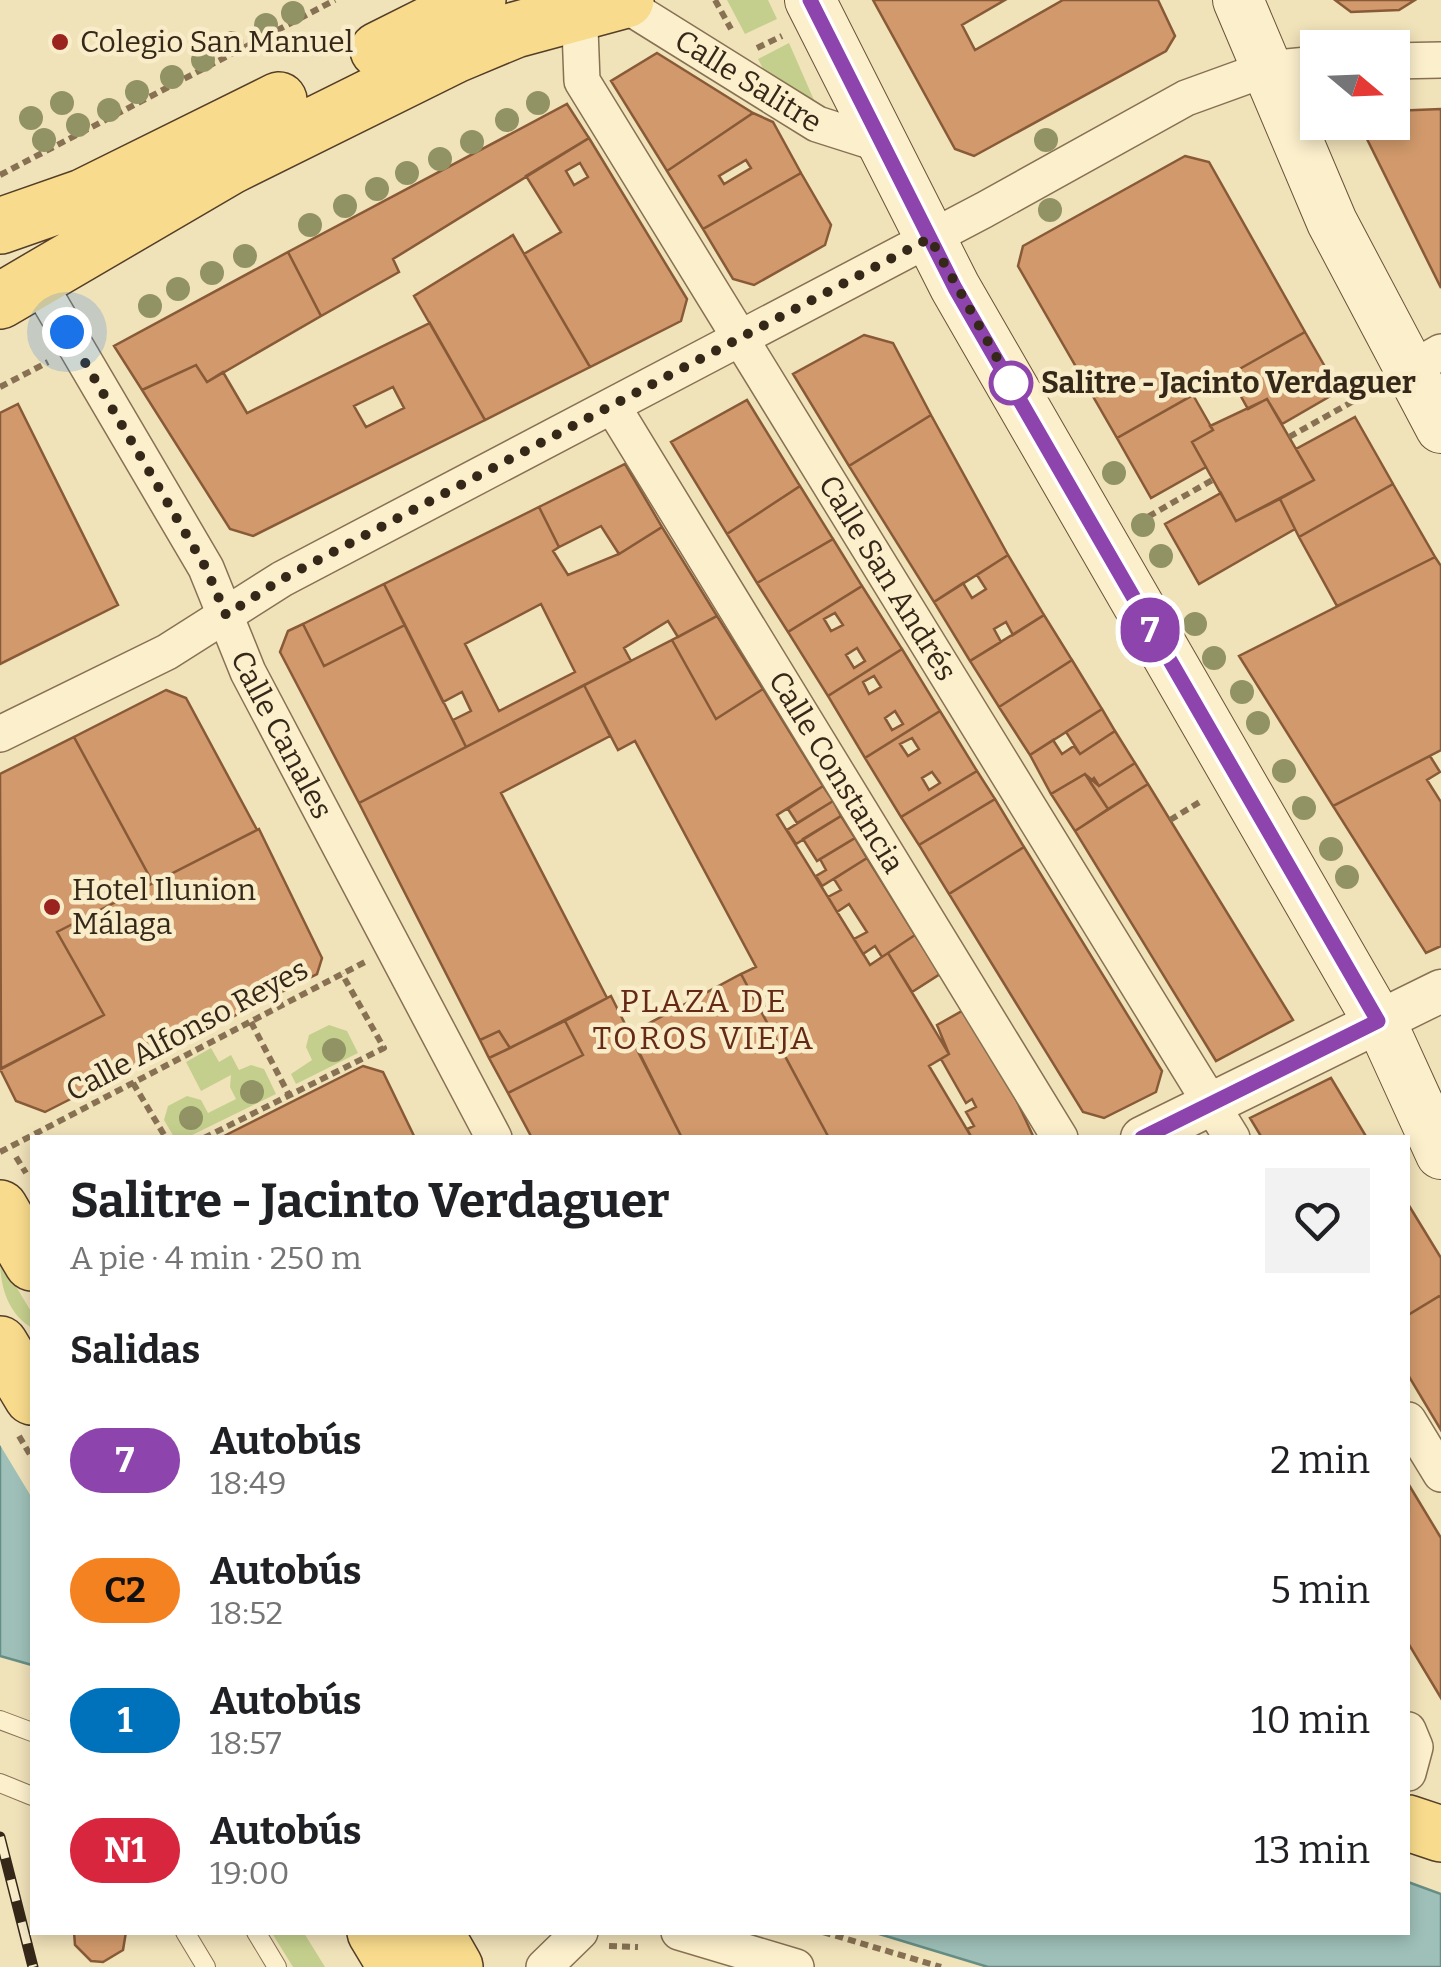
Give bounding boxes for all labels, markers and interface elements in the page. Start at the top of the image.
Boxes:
street label: Calle Salitre [668,22,828,140]
place label: Colegio San Manuel [80,24,353,60]
north arrow [1300,30,1410,140]
map controls [1300,30,1410,140]
marker: Colegio San Manuel [49,31,71,53]
your location [42,307,92,357]
marker: Salitre - Jacinto Verdaguer [990,362,1032,404]
place label: Salitre - Jacinto Verdaguer [1041,365,1416,401]
street label: Calle San Andrés [811,469,964,687]
line badge: 7 [1118,598,1182,662]
text: 7 [1141,609,1159,651]
street label: Calle Canales [223,646,340,825]
street label: Calle Constancia [761,665,912,880]
place label: Hotel Ilunion Málaga [72,872,256,942]
marker: Hotel Ilunion Málaga [41,896,63,918]
street label: Calle Alfonso Reyes [60,951,314,1109]
district label: PLAZA DE TOROS VIEJA [593,982,815,1057]
button: heart [1265,1168,1370,1273]
text: Salitre - Jacinto Verdaguer [70,1172,670,1230]
text: A pie · 4 min · 250 m [70,1239,362,1277]
text: Salidas [70,1327,200,1373]
text: Autobús [210,1418,362,1464]
text: 2 min [1270,1437,1370,1483]
text: 7 [116,1439,134,1481]
text: 18:49 [210,1464,286,1502]
text: Autobús [210,1548,362,1594]
text: 5 min [1270,1567,1370,1613]
text: C2 [104,1569,146,1611]
text: 18:52 [210,1594,283,1632]
text: Autobús [210,1678,362,1724]
text: 10 min [1251,1697,1370,1743]
text: 1 [117,1699,133,1741]
text: 18:57 [210,1724,282,1762]
text: Autobús [210,1808,362,1854]
text: 13 min [1254,1827,1370,1873]
text: N1 [104,1829,146,1871]
text: 19:00 [210,1854,290,1892]

